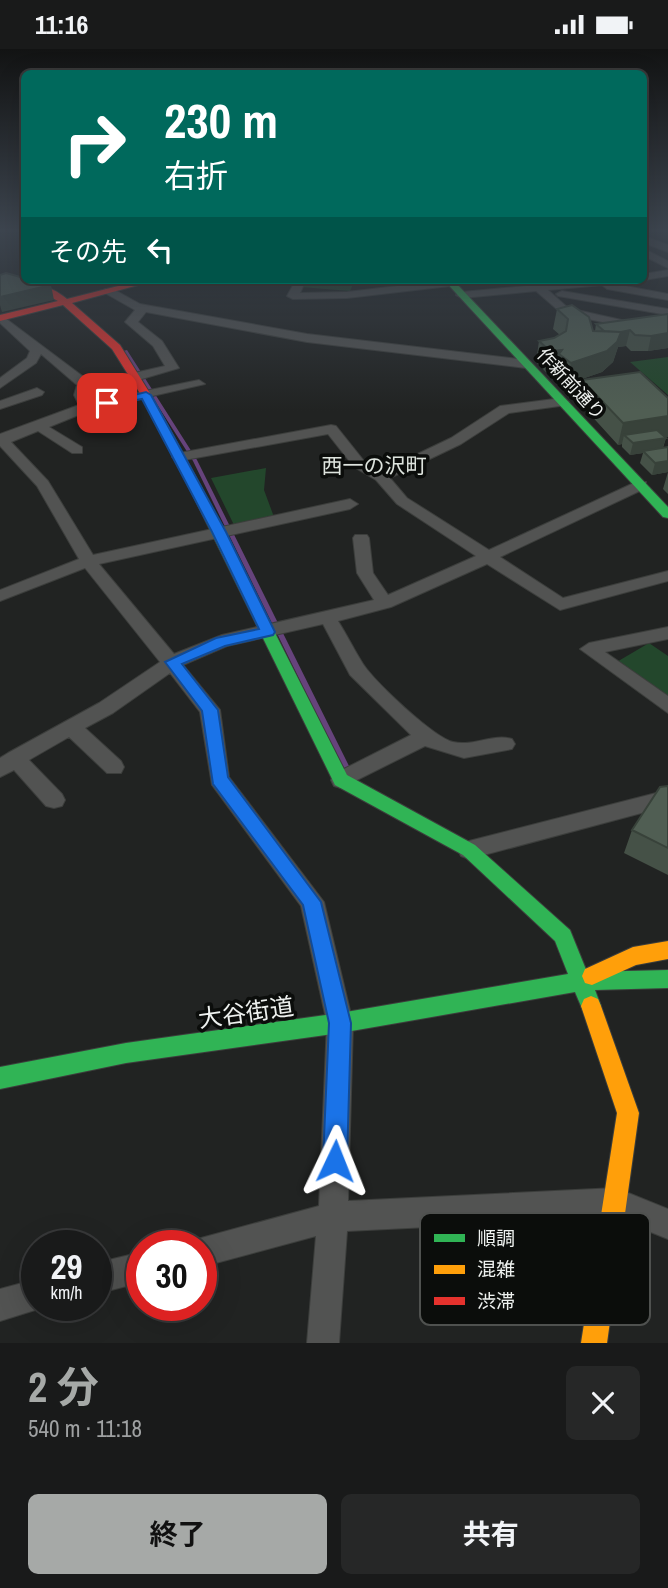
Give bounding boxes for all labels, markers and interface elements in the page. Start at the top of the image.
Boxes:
text: 11:16 [35,7,88,42]
text: 230 m [164,87,278,153]
icon: right [49,98,140,189]
text: 右折 [164,154,228,197]
icon: left [141,231,179,269]
text: その先 [49,234,127,269]
street label: 作新前通り [532,342,611,425]
pin [77,373,137,433]
icon: arrive [88,384,126,422]
district label: 西一の沢町 [322,451,427,480]
street label: 大谷街道 [196,989,296,1035]
position arrow [298,1124,372,1198]
legend [420,1213,650,1325]
text: 順調 [477,1225,515,1251]
speed limit sign: 30 [126,1230,217,1321]
text: 29 [51,1243,82,1290]
text: 混雑 [477,1256,515,1282]
text: km/h [51,1280,83,1305]
text: 渋滞 [477,1288,515,1314]
text: 2 分 [28,1359,99,1415]
button: close [566,1366,640,1440]
text: 540 m · 11:18 [28,1413,142,1444]
button: 終了 [28,1494,327,1574]
button: 共有 [341,1494,640,1574]

